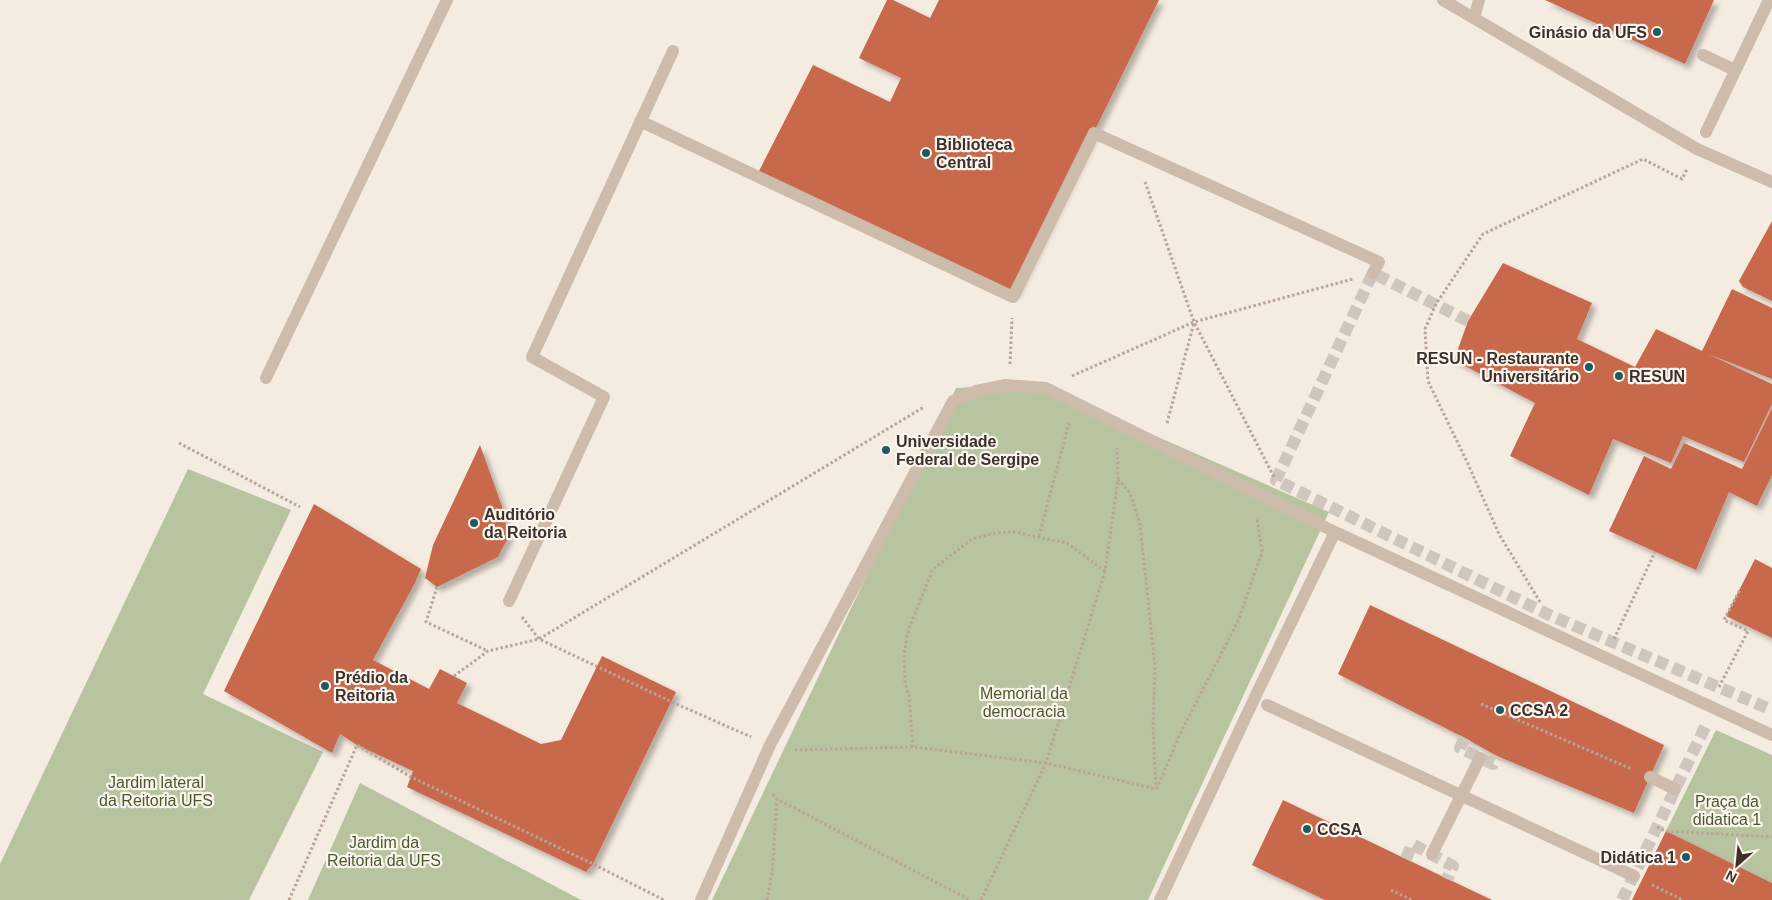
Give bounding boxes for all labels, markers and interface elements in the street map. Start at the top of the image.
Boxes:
place label: Ginásio da UFS [1529,24,1647,41]
marker: Ginásio da UFS [1651,26,1663,38]
place label: Biblioteca Central [936,136,1013,171]
marker: Biblioteca Central [920,147,932,159]
place label: RESUN - Restaurante Universitário [1416,350,1579,385]
marker: RESUN - Restaurante Universitário [1583,361,1595,373]
place label: RESUN [1629,368,1685,385]
marker: RESUN [1613,370,1625,382]
place label: Universidade Federal de Sergipe [896,433,1039,468]
marker: Universidade Federal de Sergipe [880,444,892,456]
place label: Auditório da Reitoria [484,506,567,541]
marker: Auditório da Reitoria [468,517,480,529]
place label: Prédio da Reitoria [335,669,408,704]
marker: Prédio da Reitoria [319,680,331,692]
park label: Memorial da democracia [980,685,1068,720]
place label: CCSA 2 [1510,702,1568,719]
marker: CCSA 2 [1494,704,1506,716]
park label: Jardim lateral da Reitoria UFS [99,774,213,809]
park label: Praça da didatica 1 [1693,793,1761,828]
place label: CCSA [1317,821,1363,838]
marker: CCSA [1301,823,1313,835]
park label: Jardim da Reitoria da UFS [327,834,441,869]
north arrow [1712,840,1762,890]
place label: Didática 1 [1600,849,1676,866]
marker: Didática 1 [1680,851,1692,863]
text: N [1723,867,1739,886]

